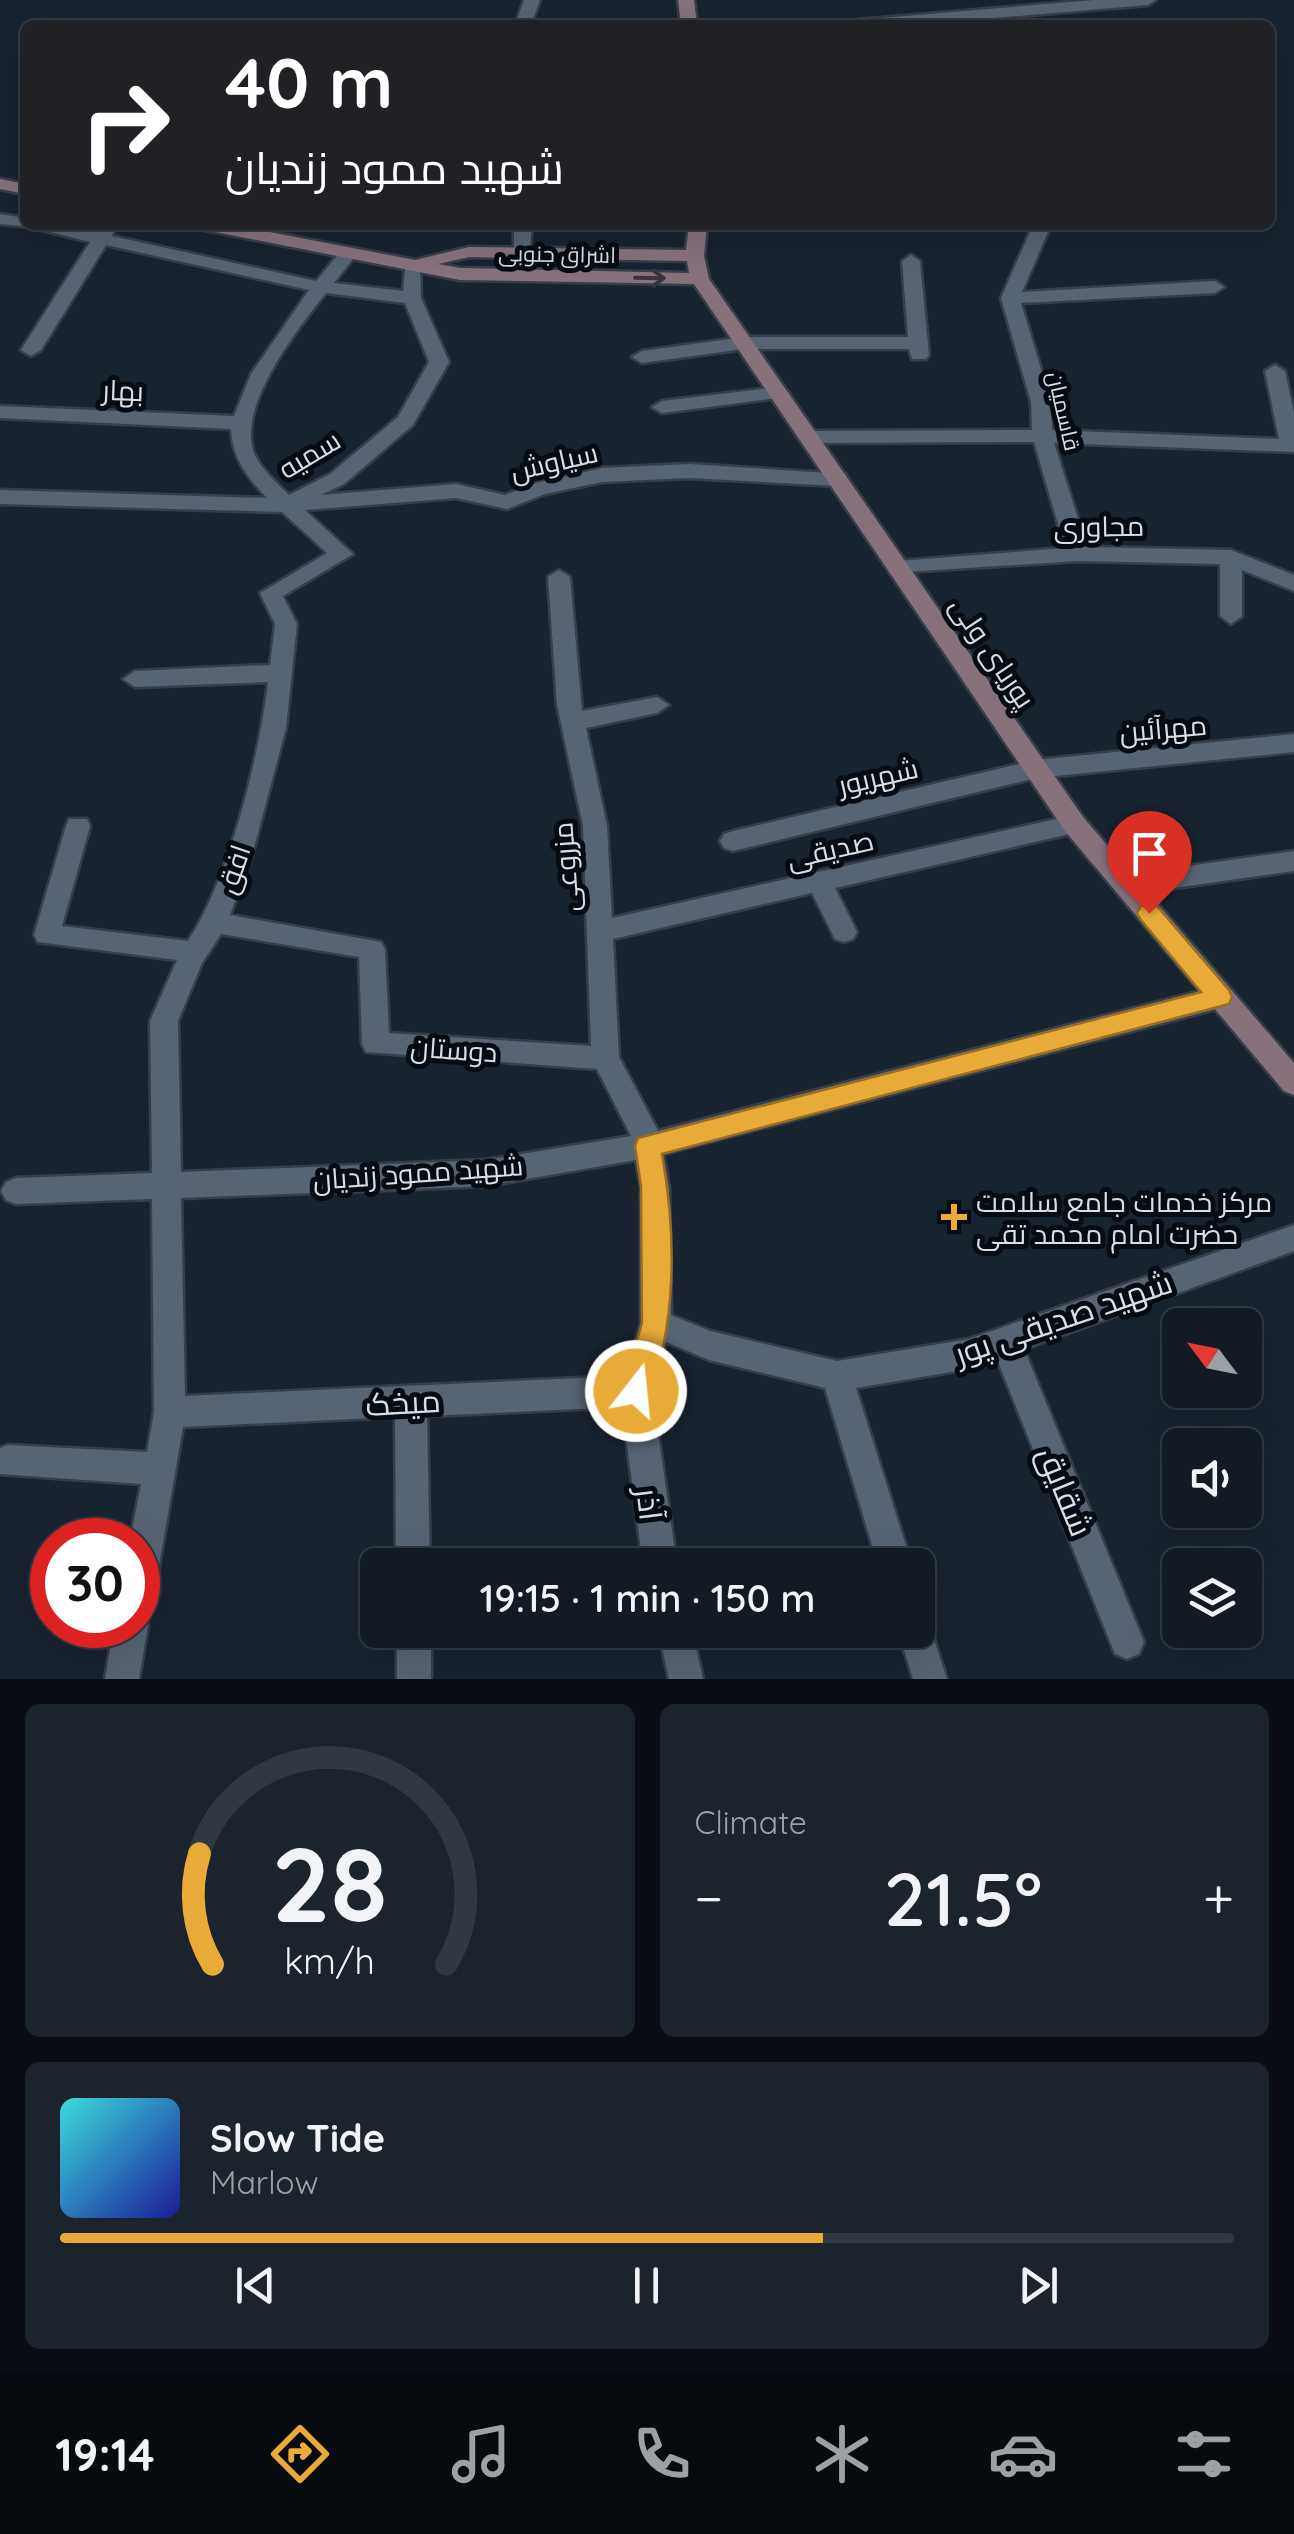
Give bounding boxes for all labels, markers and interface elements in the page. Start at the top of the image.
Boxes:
text: 40 m [225,38,393,126]
icon: right [60,60,190,190]
text: شهید ممود زندیان [225,139,564,195]
street label: اشراق جنوبی [498,239,616,269]
one-way arrow [633,269,665,288]
street label: قاسمیان [1041,369,1087,453]
street label: بهار [100,372,144,408]
street label: سمیه [271,422,347,486]
street label: سیاوش [507,434,601,488]
street label: مجاوری [1053,508,1145,544]
street label: پوریای ولی [941,589,1043,716]
street label: مهرآئین [1118,707,1208,749]
street label: شهریور [833,750,921,803]
pin [1107,811,1192,914]
street label: مزروعی [544,821,586,913]
street label: صدیقی [783,822,877,876]
icon: arrive [1122,826,1177,881]
street label: افق [208,840,258,898]
street label: دوستان [409,1029,499,1069]
street label: شهید ممود زندیان [312,1147,524,1197]
place label: مرکز خدمات جامع سلامت حضرت امام محمد تقی [976,1184,1272,1254]
marker: مرکز خدمات جامع سلامت حضرت امام محمد تقی [941,1204,967,1230]
street label: شهید صدیقی پور [947,1261,1178,1376]
north arrow [1162,1308,1262,1408]
map controls [1162,1308,1262,1648]
position arrow [584,1339,688,1443]
street label: میخک [364,1380,442,1424]
button: sound [1162,1428,1262,1528]
street label: شقایق [1029,1440,1102,1542]
street label: آذر [628,1483,672,1523]
speed limit sign: 30 [30,1518,160,1648]
button: layers [1162,1548,1262,1648]
text: 19:15 · 1 min · 150 m [480,1574,815,1622]
text: Climate [695,1802,807,1842]
text: 28 [272,1818,388,1948]
text: 21.5° [884,1851,1042,1945]
text: − [695,1863,723,1932]
text: + [1203,1863,1234,1932]
text: km/h [284,1938,375,1983]
text: Slow Tide [210,2114,385,2162]
text: Marlow [210,2162,319,2202]
icon: previous [228,2258,283,2313]
icon: pause [619,2258,674,2313]
icon: next [1011,2258,1066,2313]
icon: directions [265,2419,335,2489]
icon: music [446,2419,516,2489]
icon: phone [627,2419,697,2489]
icon: climate [807,2419,877,2489]
icon: car [988,2419,1058,2489]
icon: filters [1169,2419,1239,2489]
text: 19:14 [55,2426,155,2482]

